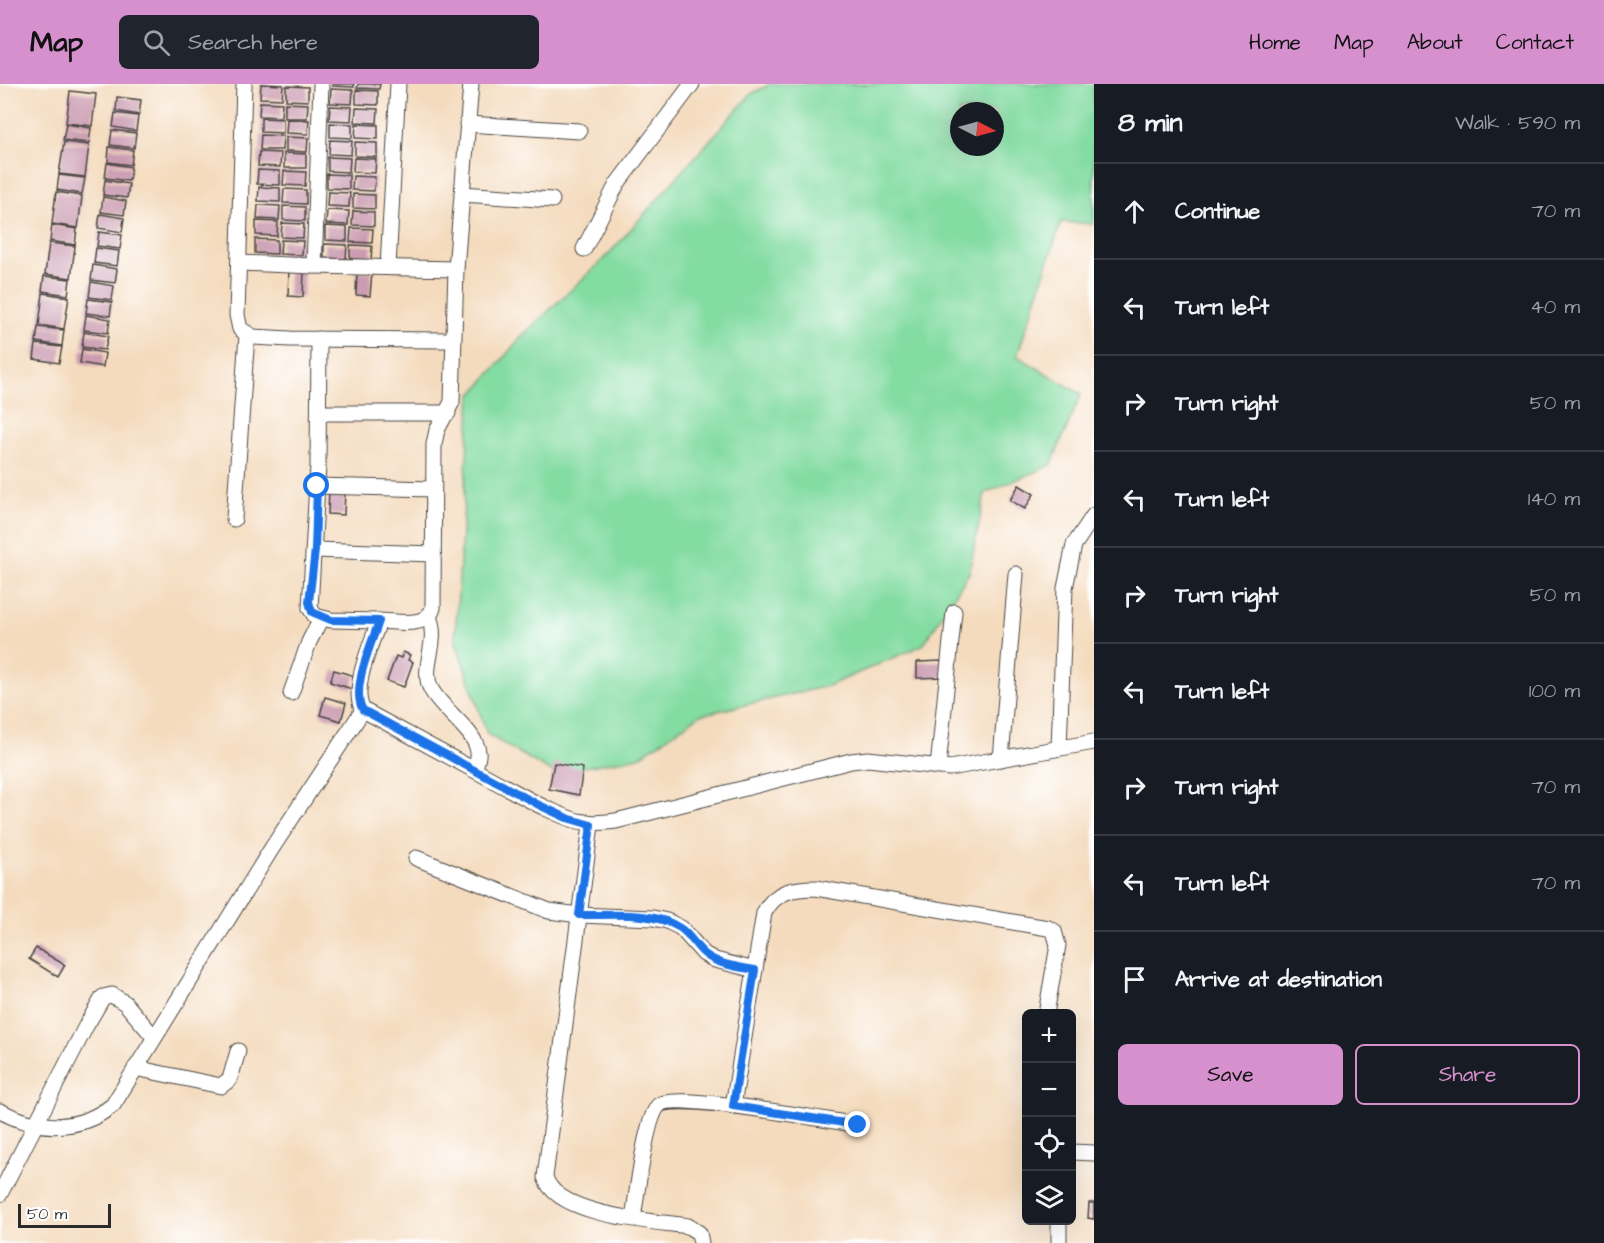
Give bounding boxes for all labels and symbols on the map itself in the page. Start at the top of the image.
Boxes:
north arrow [950,102,1004,156]
route start [303,472,329,498]
route end [844,1111,870,1137]
scale bar [18,1201,111,1228]

